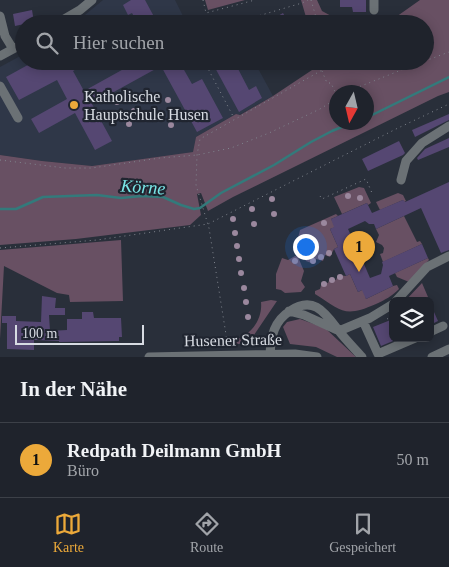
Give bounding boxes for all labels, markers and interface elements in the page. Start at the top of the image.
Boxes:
search box [15,15,434,70]
icon: search [33,29,61,57]
text: Hier suchen [73,32,164,53]
north arrow [329,85,374,130]
place label: Katholische Hauptschule Husen [84,88,209,124]
marker: Katholische Hauptschule Husen [68,99,80,111]
water label: Körne [119,175,166,199]
pin: 1 [343,231,375,272]
your location [293,234,319,260]
map controls [389,297,434,342]
button: layers [389,297,434,342]
scale bar [15,322,144,345]
text: 100 m [22,326,57,341]
street label: Husener Straße [184,331,282,349]
text: In der Nähe [20,377,127,401]
text: Redpath Deilmann GmbH [67,440,281,461]
text: 1 [32,451,40,468]
text: 50 m [397,451,429,468]
text: Büro [67,462,99,479]
tab: Karte [53,510,84,556]
tab: Route [190,510,223,556]
tab: Gespeichert [329,510,396,556]

